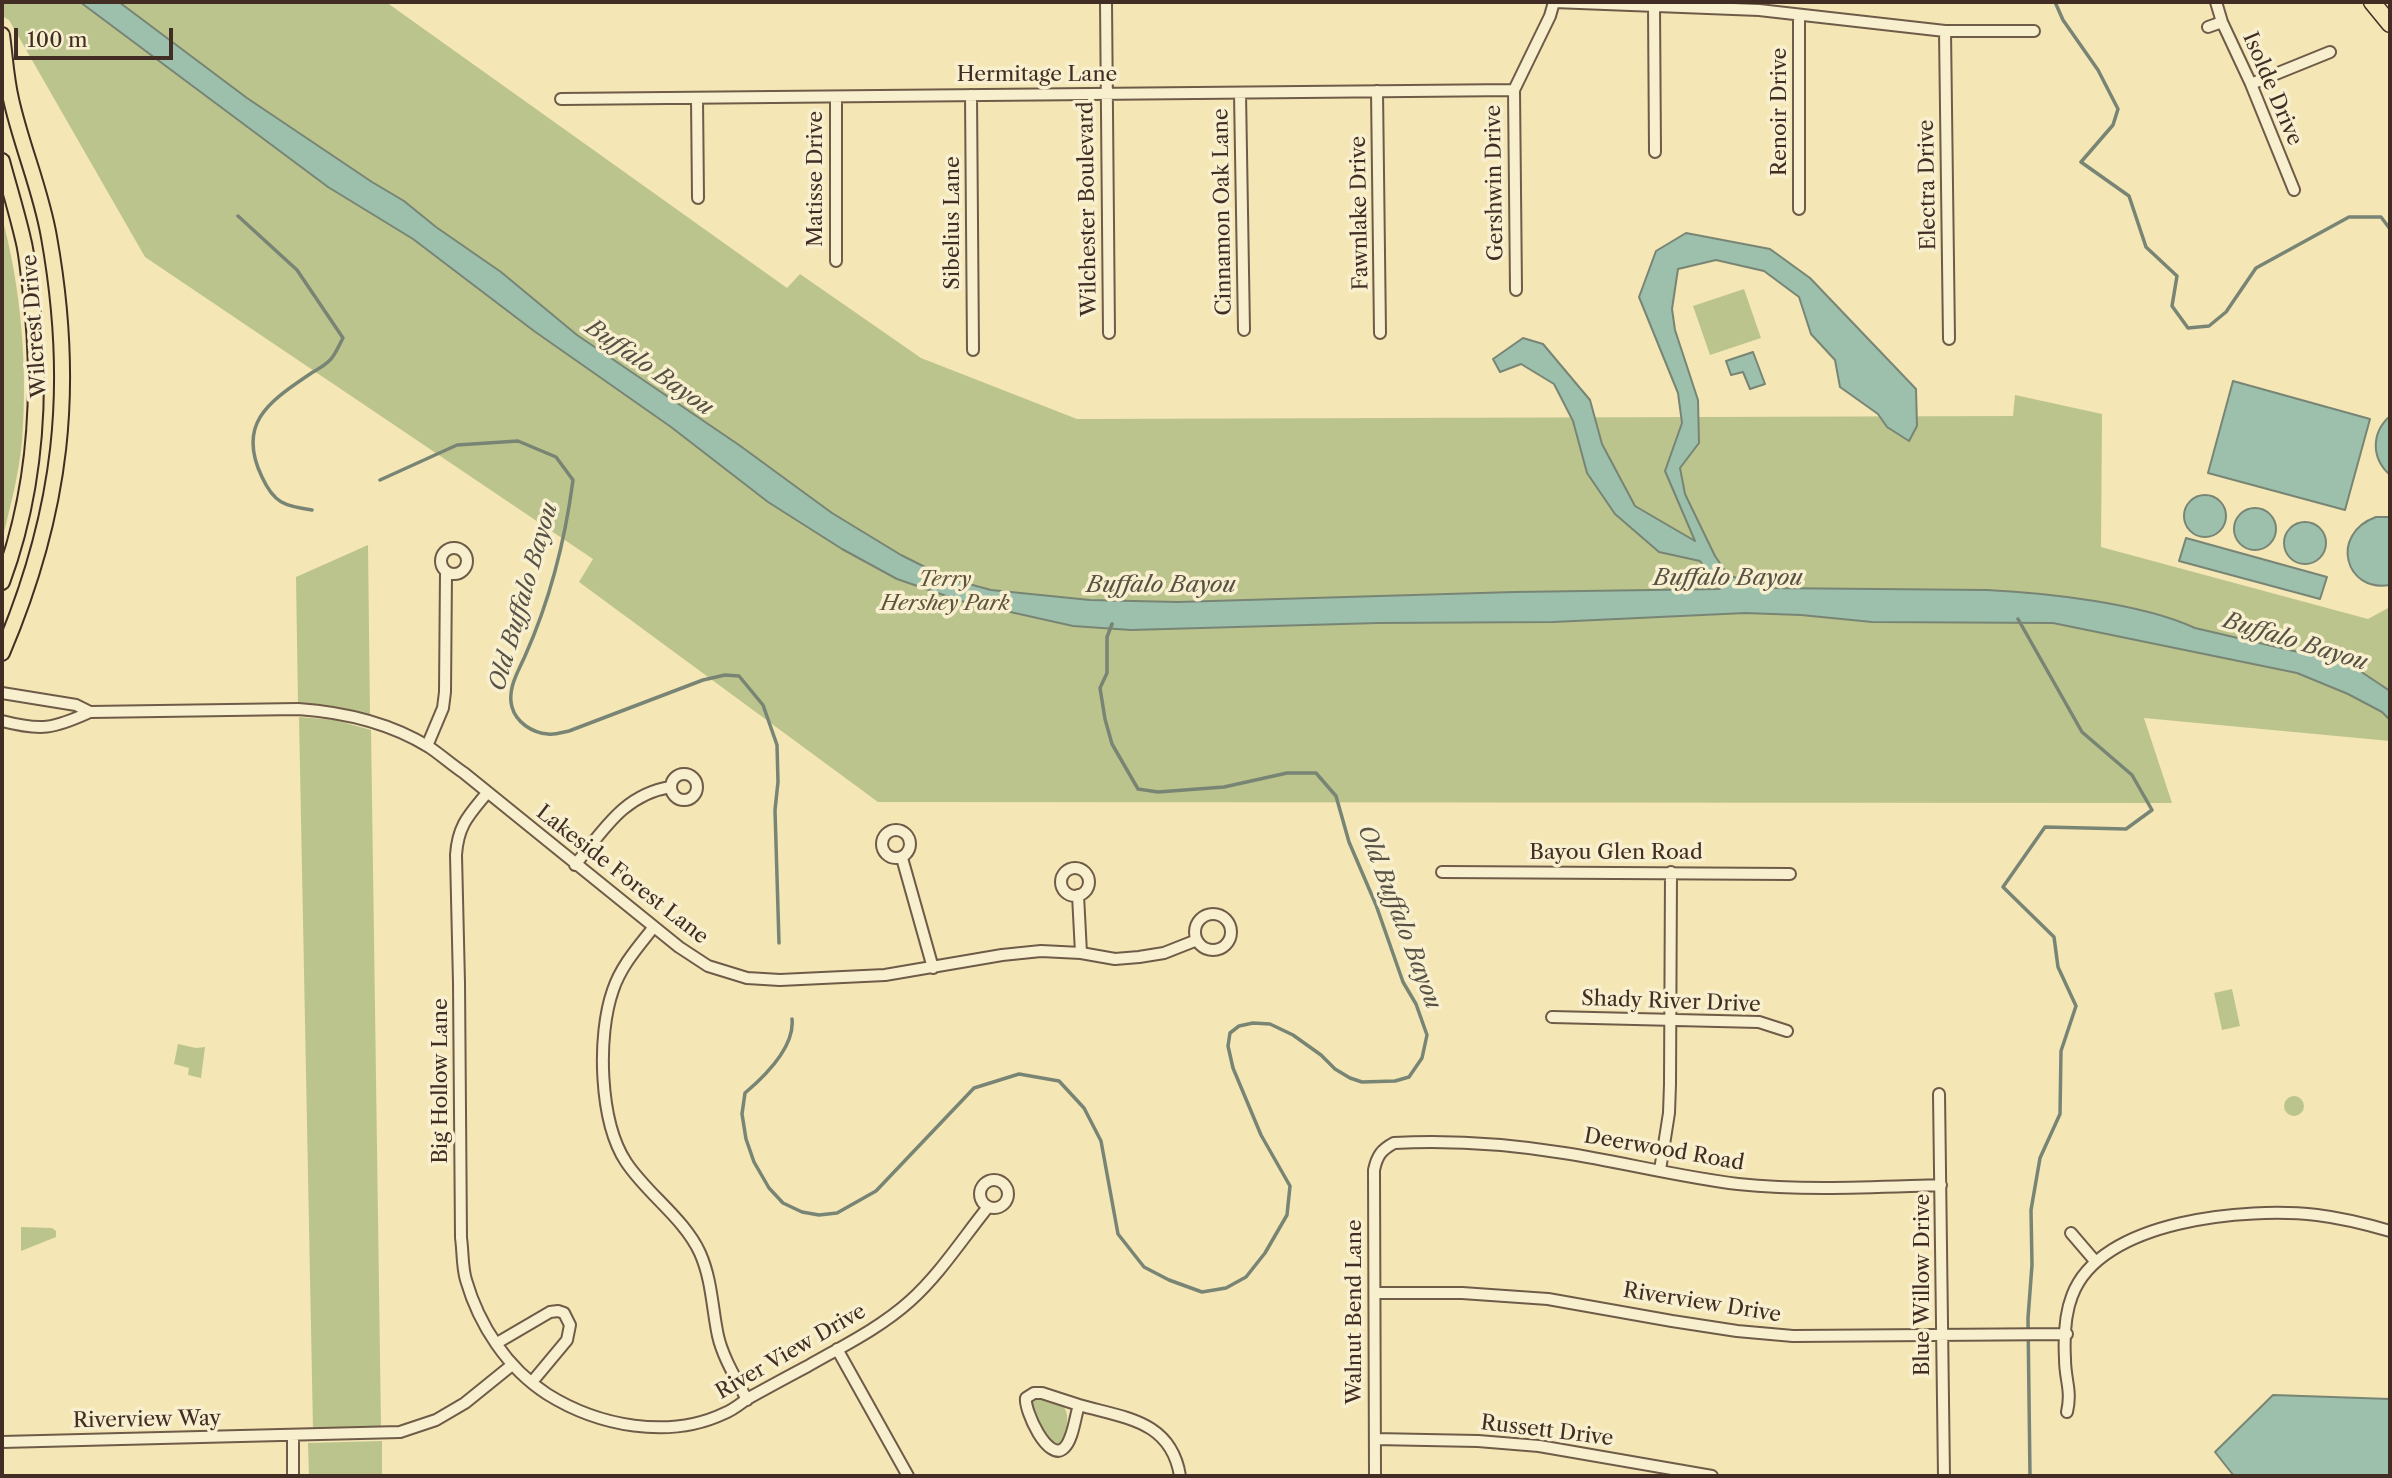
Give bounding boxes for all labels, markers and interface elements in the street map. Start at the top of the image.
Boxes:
scale bar [18,14,177,58]
text: 100 m [27,27,88,52]
street label: Isolde Drive [2237,29,2307,149]
street label: Renoir Drive [1767,48,1793,176]
street label: Hermitage Lane [957,62,1117,88]
street label: Wilchester Boulevard [1074,101,1102,317]
street label: Gershwin Drive [1481,105,1509,261]
street label: Cinnamon Oak Lane [1209,108,1237,316]
street label: Matisse Drive [803,111,829,247]
street label: Electra Drive [1914,119,1942,251]
street label: Fawnlake Drive [1346,136,1374,290]
street label: Sibelius Lane [940,156,966,290]
street label: Wilcrest Drive [17,254,53,398]
water label: Buffalo Bayou [580,314,718,422]
water label: Old Buffalo Bayou [484,500,564,694]
water label: Buffalo Bayou [1653,564,1803,592]
park label: Terry Hershey Park [880,567,1010,617]
water label: Buffalo Bayou [1086,571,1236,599]
water label: Buffalo Bayou [2220,607,2370,677]
street label: Lakeside Forest Lane [531,800,713,950]
water label: Old Buffalo Bayou [1351,821,1447,1013]
street label: Bayou Glen Road [1529,840,1703,866]
street label: Shady River Drive [1581,986,1761,1018]
street label: Big Hollow Lane [428,998,454,1164]
street label: Deerwood Road [1582,1124,1746,1176]
street label: Blue Willow Drive [1910,1194,1936,1376]
street label: Walnut Bend Lane [1342,1219,1368,1405]
street label: Riverview Drive [1621,1278,1783,1328]
street label: River View Drive [712,1299,870,1405]
street label: Riverview Way [73,1406,221,1434]
street label: Russett Drive [1479,1410,1615,1452]

